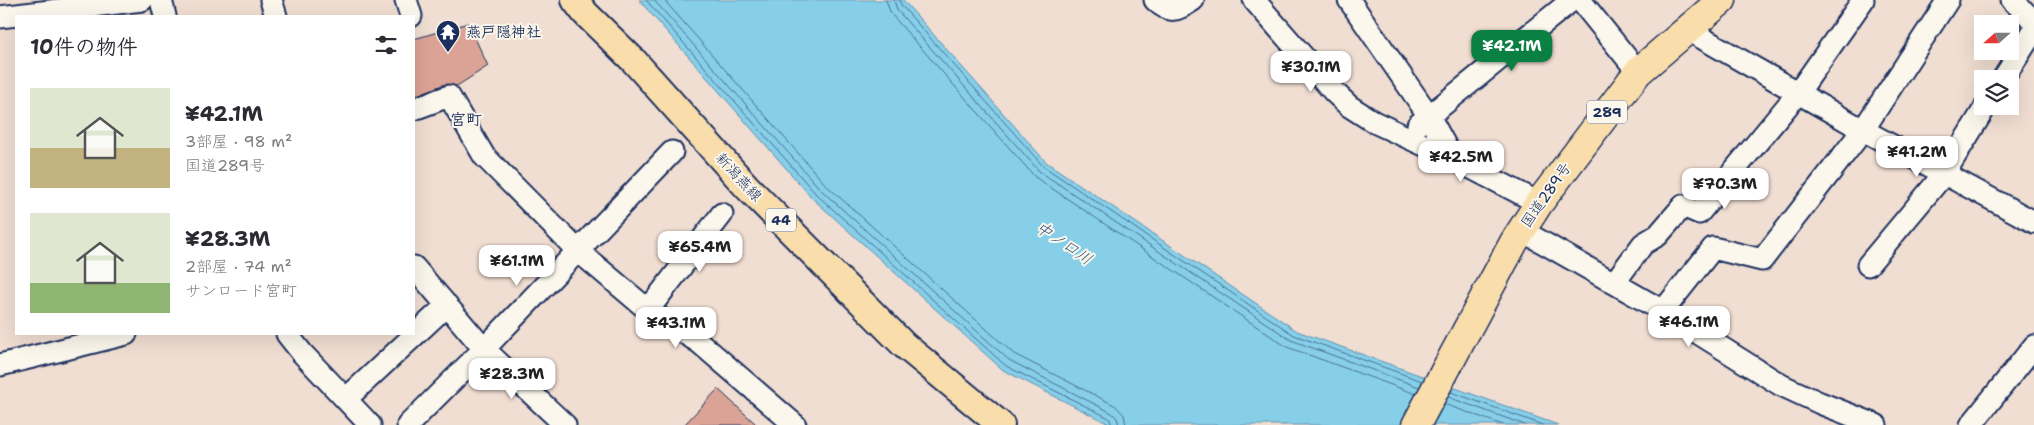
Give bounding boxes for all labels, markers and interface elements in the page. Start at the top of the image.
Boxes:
north arrow [1974,15,2019,60]
map controls [1974,15,2019,115]
temple icon: 燕戸隠神社 [435,19,461,53]
place label: 燕戸隠神社 [466,22,541,42]
pin: ¥42.1M [1471,30,1553,72]
icon: filters [372,31,400,59]
text: 10件の物件 [30,33,138,61]
text: ¥42.1M [1482,35,1542,56]
pin: ¥30.1M [1270,51,1352,93]
text: ¥30.1M [1281,56,1341,77]
button: layers [1974,70,2019,115]
text: ¥42.1M [185,100,263,128]
road number: 289 [1587,100,1627,124]
icon: home [70,108,130,168]
district label: 宮町 [450,109,482,130]
text: 3部屋 · 98 m² [185,131,292,152]
pin: ¥41.2M [1876,136,1958,178]
pin: ¥42.5M [1420,140,1502,183]
text: ¥41.2M [1887,141,1947,162]
text: ¥42.5M [1429,146,1493,167]
street label: 新潟燕線 [711,148,767,206]
text: 国道289号 [185,155,265,176]
street label: 国道289号 [1516,158,1576,232]
pin: ¥70.3M [1684,168,1766,210]
text: ¥70.3M [1693,173,1757,194]
road number: 44 [766,208,796,232]
water label: 中ノ口川 [1032,216,1096,270]
text: ¥28.3M [185,225,270,253]
pin: ¥65.4M [659,230,741,273]
icon: home [70,233,130,293]
text: ¥65.4M [669,236,731,257]
pin: ¥61.1M [476,244,558,287]
text: ¥61.1M [490,250,544,271]
text: 2部屋 · 74 m² [185,256,292,277]
text: サンロード宮町 [185,280,297,301]
pin: ¥43.1M [635,306,717,349]
pin: ¥46.1M [1648,306,1730,348]
text: ¥46.1M [1659,311,1719,332]
text: ¥43.1M [646,312,706,333]
pin: ¥28.3M [471,358,553,400]
text: ¥28.3M [480,363,544,384]

